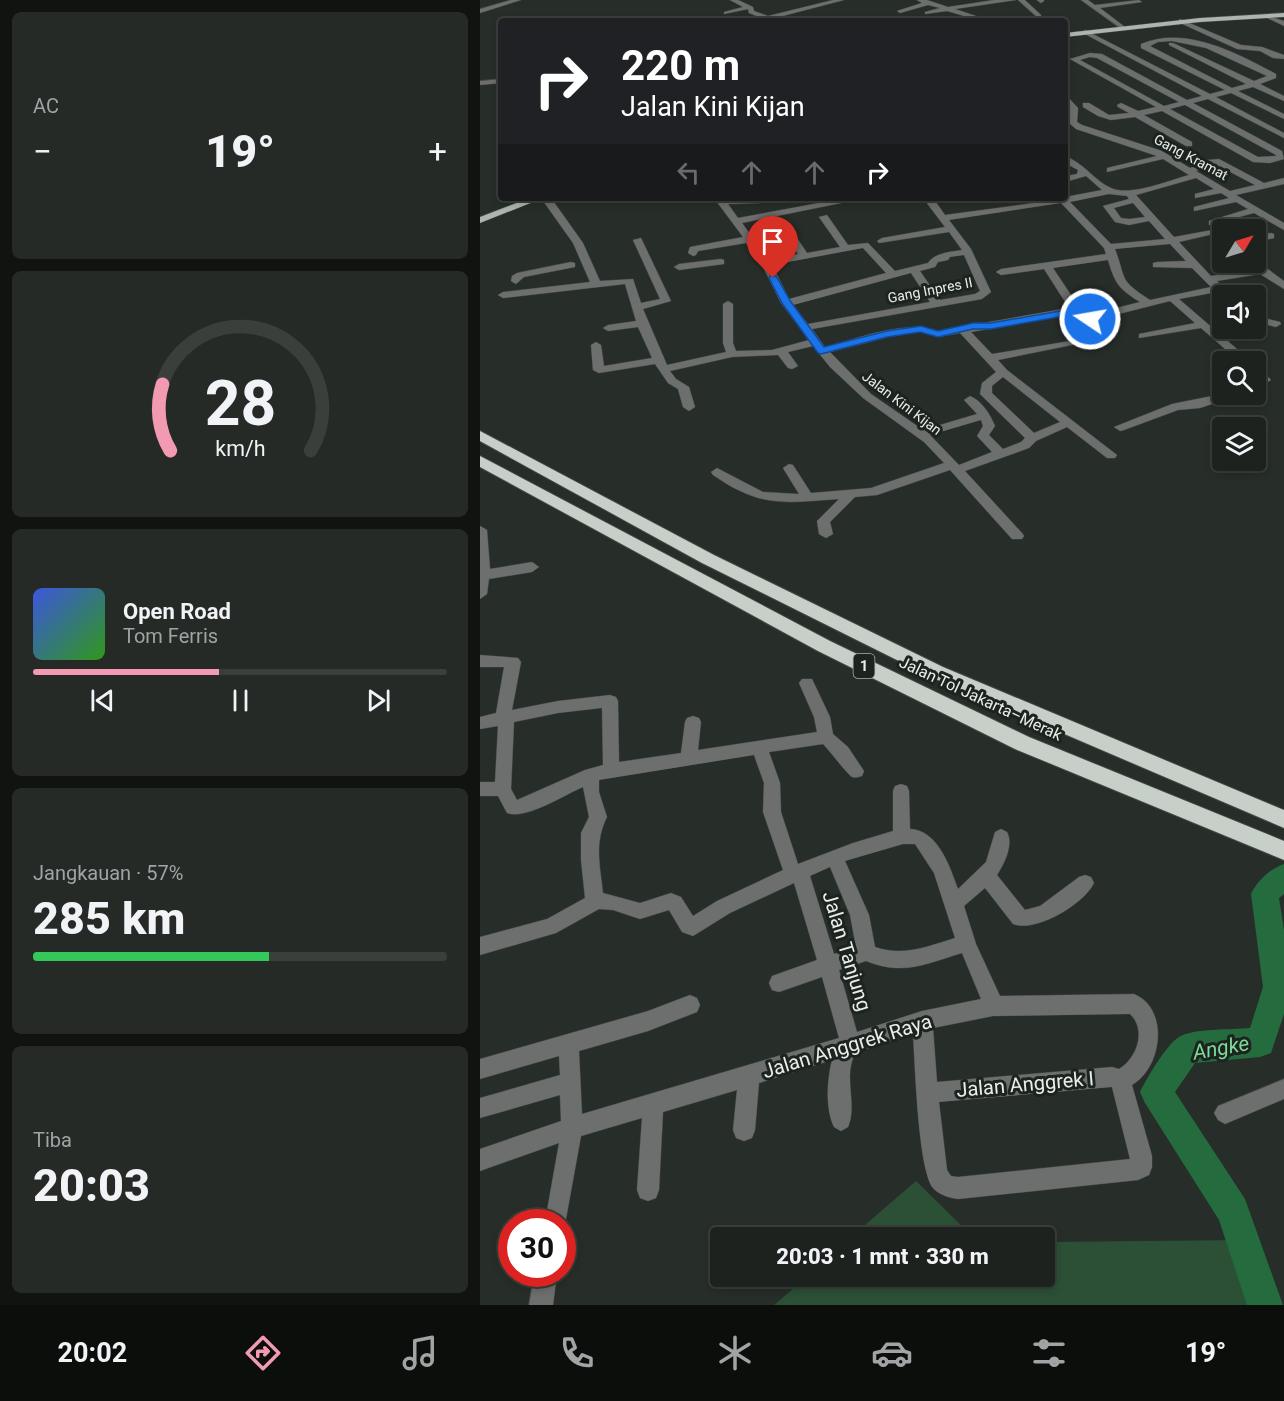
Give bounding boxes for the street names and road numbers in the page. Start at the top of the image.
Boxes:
street label: Gang Kramat [1151,131,1231,183]
street label: Gang Inpres II [886,274,974,306]
street label: Jalan Kini Kijan [859,368,945,438]
street label: Jalan Tol Jakarta–Merak [896,652,1066,745]
road number: 1 [854,654,874,678]
street label: Jalan Tanjung [817,888,877,1014]
street label: Jalan Anggrek Raya [759,1009,935,1083]
street label: Jalan Anggrek I [955,1066,1095,1102]

